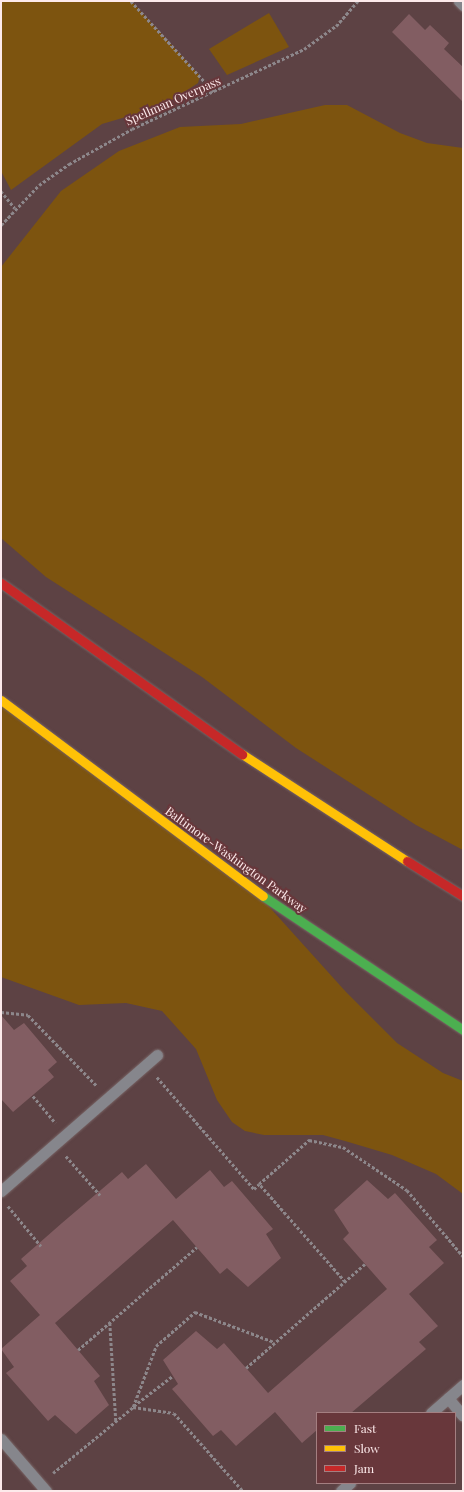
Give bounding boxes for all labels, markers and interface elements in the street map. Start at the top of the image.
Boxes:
street label: Spellman Overpass [123,73,223,129]
street label: Baltimore-Washington Parkway [162,804,310,916]
legend [316,1412,456,1484]
text: Fast [354,1420,376,1436]
text: Slow [354,1440,380,1456]
text: Jam [354,1460,374,1476]

